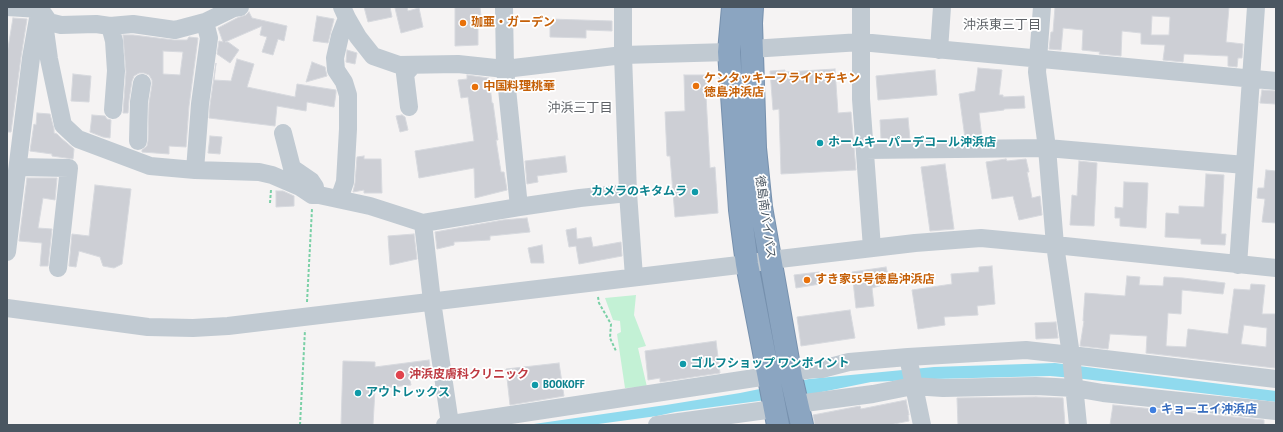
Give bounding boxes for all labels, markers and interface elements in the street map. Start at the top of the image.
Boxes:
place label: 珈亜・ガーデン [471,16,555,30]
district label: 沖浜東三丁目 [963,17,1041,33]
marker: 珈亜・ガーデン [458,18,468,28]
place label: ケンタッキーフライドチキン 徳島沖浜店 [704,72,860,100]
place label: 中国料理桃華 [483,80,555,94]
marker: ケンタッキーフライドチキン 徳島沖浜店 [691,81,701,91]
marker: 中国料理桃華 [470,82,480,92]
district label: 沖浜三丁目 [548,100,612,116]
place label: ホームキーパーデコール沖浜店 [828,136,996,150]
marker: ホームキーパーデコール沖浜店 [815,138,825,148]
street label: 徳島南バイパス [752,174,778,260]
place label: カメラのキタムラ [591,185,687,199]
marker: カメラのキタムラ [690,187,700,197]
place label: すき家55号徳島沖浜店 [815,273,934,287]
marker: すき家55号徳島沖浜店 [802,275,812,285]
place label: ゴルフショップ ワンポイント [691,357,849,371]
marker: ゴルフショップ ワンポイント [678,359,688,369]
place label: 沖浜皮膚科クリニック [409,368,529,382]
marker: 沖浜皮膚科クリニック [394,369,406,381]
place label: BOOKOFF [543,378,585,392]
marker: BOOKOFF [530,380,540,390]
place label: アウトレックス [366,386,450,400]
marker: アウトレックス [353,388,363,398]
place label: キョーエイ沖浜店 [1161,403,1257,417]
marker: キョーエイ沖浜店 [1148,405,1158,415]

